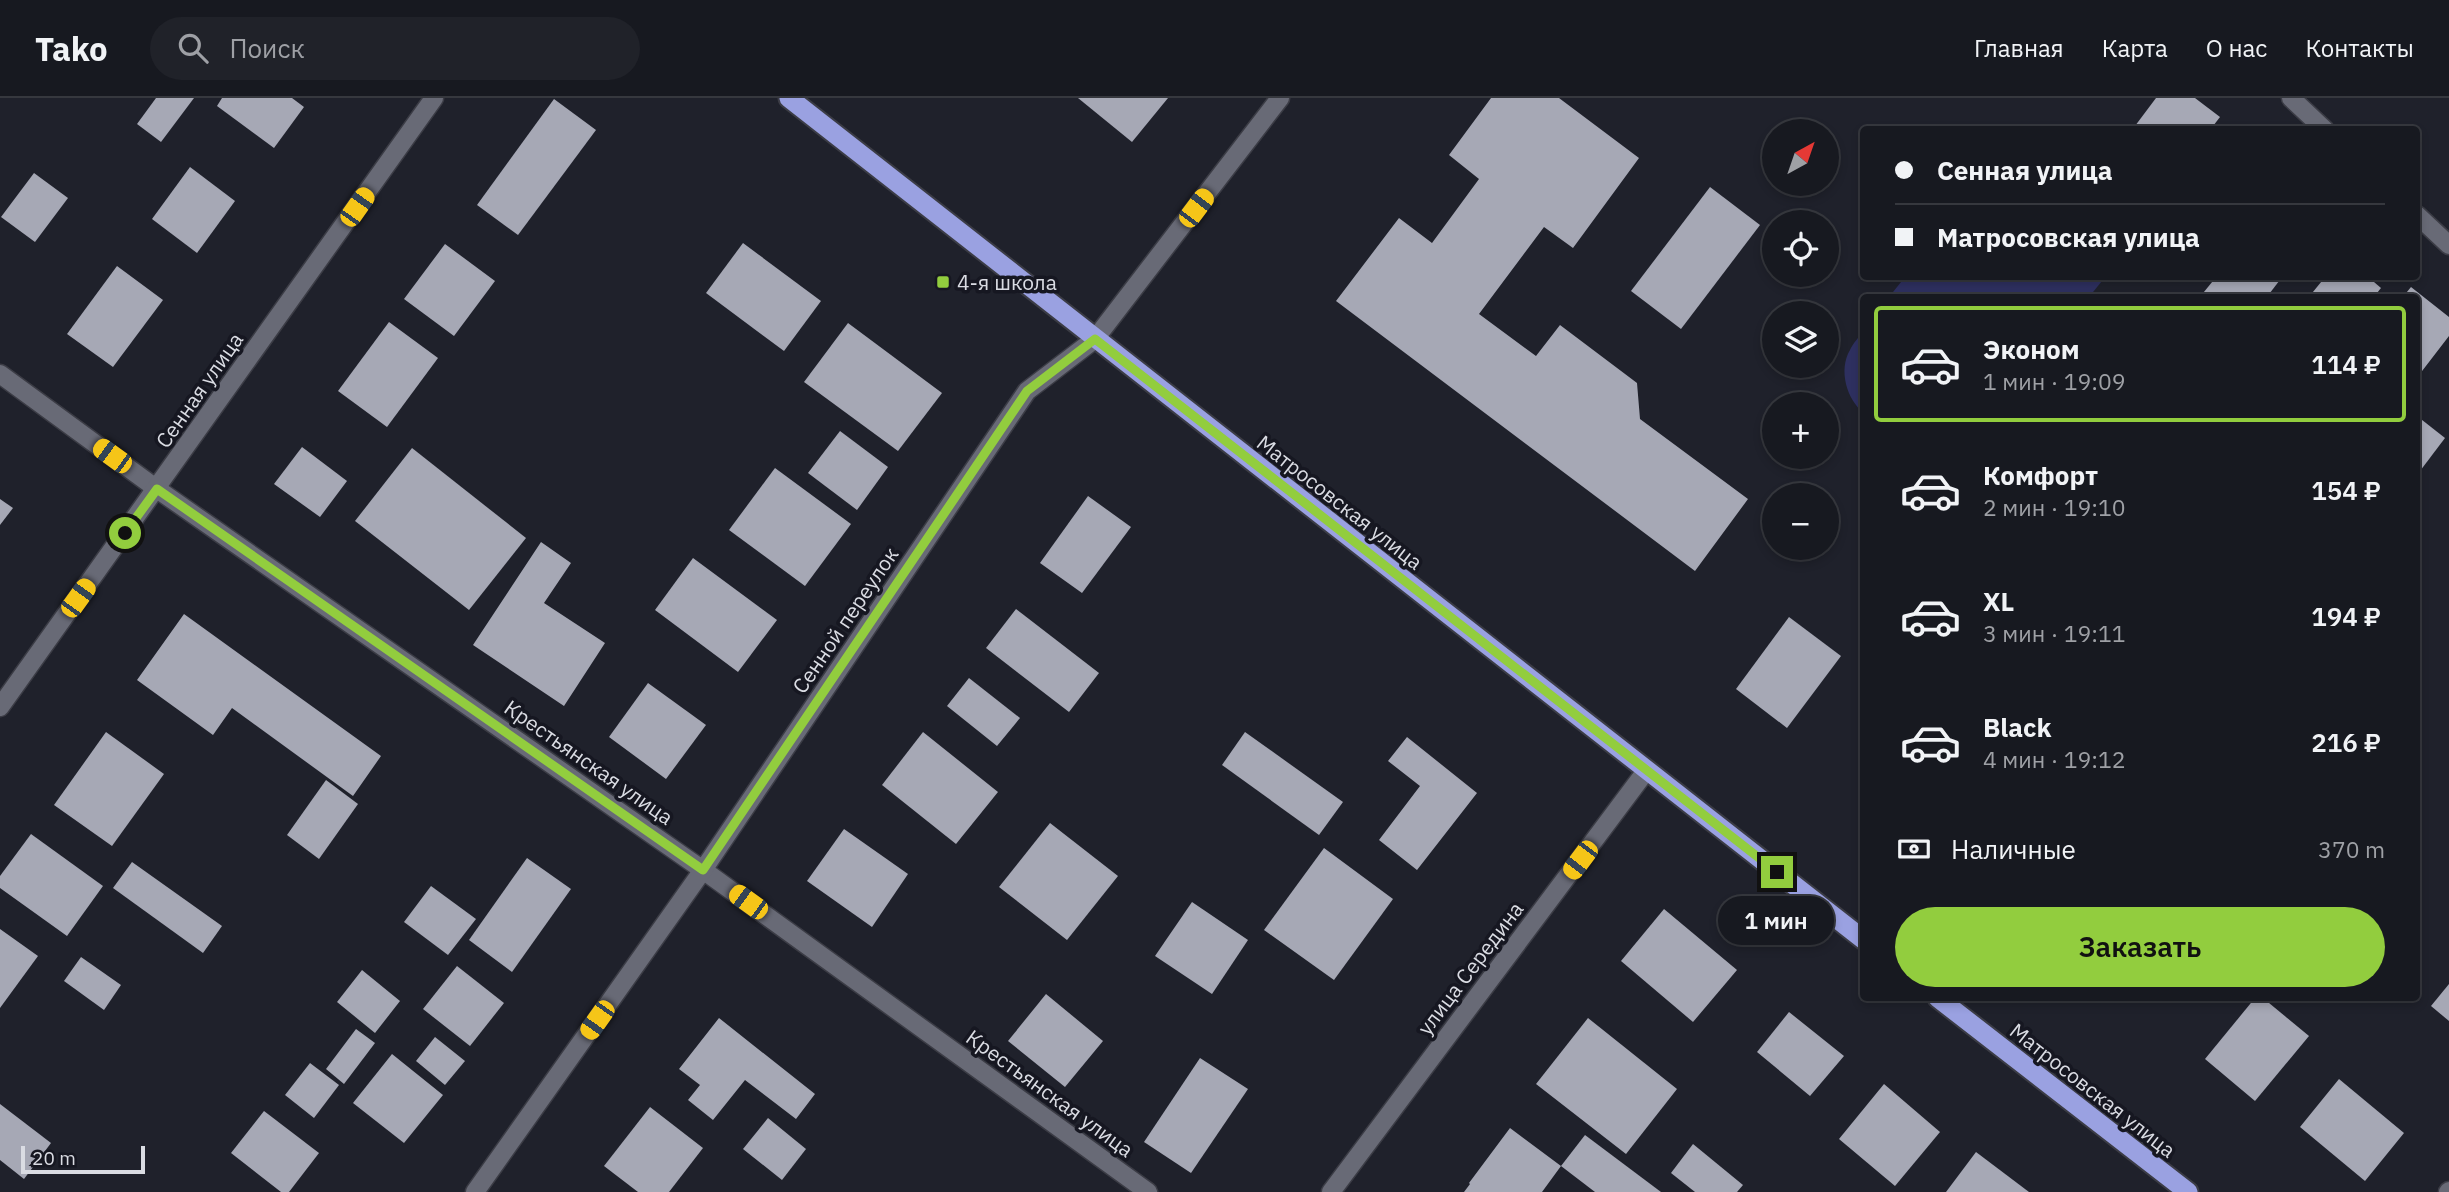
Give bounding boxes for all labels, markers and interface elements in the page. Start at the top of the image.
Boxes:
search box [150,17,640,80]
text: Tako [35,27,108,70]
icon: search [174,29,212,67]
text: Поиск [230,31,305,65]
text: Главная [1974,32,2064,64]
text: Карта [2102,32,2168,64]
text: О нас [2206,32,2267,64]
text: Контакты [2305,32,2414,64]
north arrow [1762,119,1839,196]
map controls [1762,119,1839,560]
text: Сенная улица [1937,153,2113,187]
car [337,184,378,230]
car [1175,185,1218,231]
button: locate [1762,210,1839,287]
text: Матросовская улица [1937,220,2200,254]
place label: 4-я школа [957,268,1057,296]
marker: 4-я школа [935,274,951,290]
button: layers [1762,301,1839,378]
street label: Сенная улица [149,327,249,453]
text: Эконом [1983,332,2080,366]
icon: car [1899,333,1962,396]
text: 114 ₽ [2311,347,2381,381]
text: 1 мин · 19:09 [1983,366,2126,396]
button: + [1762,392,1839,469]
street label: Матросовская улица [1251,428,1429,576]
car [89,435,136,477]
text: Комфорт [1983,458,2098,492]
icon: car [1899,459,1962,522]
text: 154 ₽ [2311,473,2381,507]
button: − [1762,483,1839,560]
text: 2 мин · 19:10 [1983,492,2126,522]
route start [109,517,141,549]
street label: Сенной переулок [786,541,904,699]
car [58,575,99,621]
text: XL [1983,584,2014,618]
icon: car [1899,585,1962,648]
text: 194 ₽ [2311,599,2381,633]
text: 3 мин · 19:11 [1983,618,2126,648]
street label: Крестьянская улица [499,693,679,831]
text: Black [1983,710,2051,744]
icon: car [1899,711,1962,774]
text: 216 ₽ [2311,725,2381,759]
text: 4 мин · 19:12 [1983,744,2126,774]
icon: cash [1895,830,1933,868]
text: Наличные [1951,832,2076,866]
text: 370 m [2318,834,2385,864]
car [1559,837,1602,883]
route end [1761,856,1793,888]
car [725,881,772,923]
street label: улица Середина [1411,896,1529,1040]
callout: 1 мин [1719,896,1835,946]
text: 1 мин [1744,905,1808,935]
button: Заказать [1895,907,2385,987]
car [577,997,618,1043]
street label: Матросовская улица [2004,1016,2182,1164]
street label: Крестьянская улица [961,1023,1139,1163]
scale bar [21,1143,145,1175]
text: 20 m [32,1146,76,1170]

